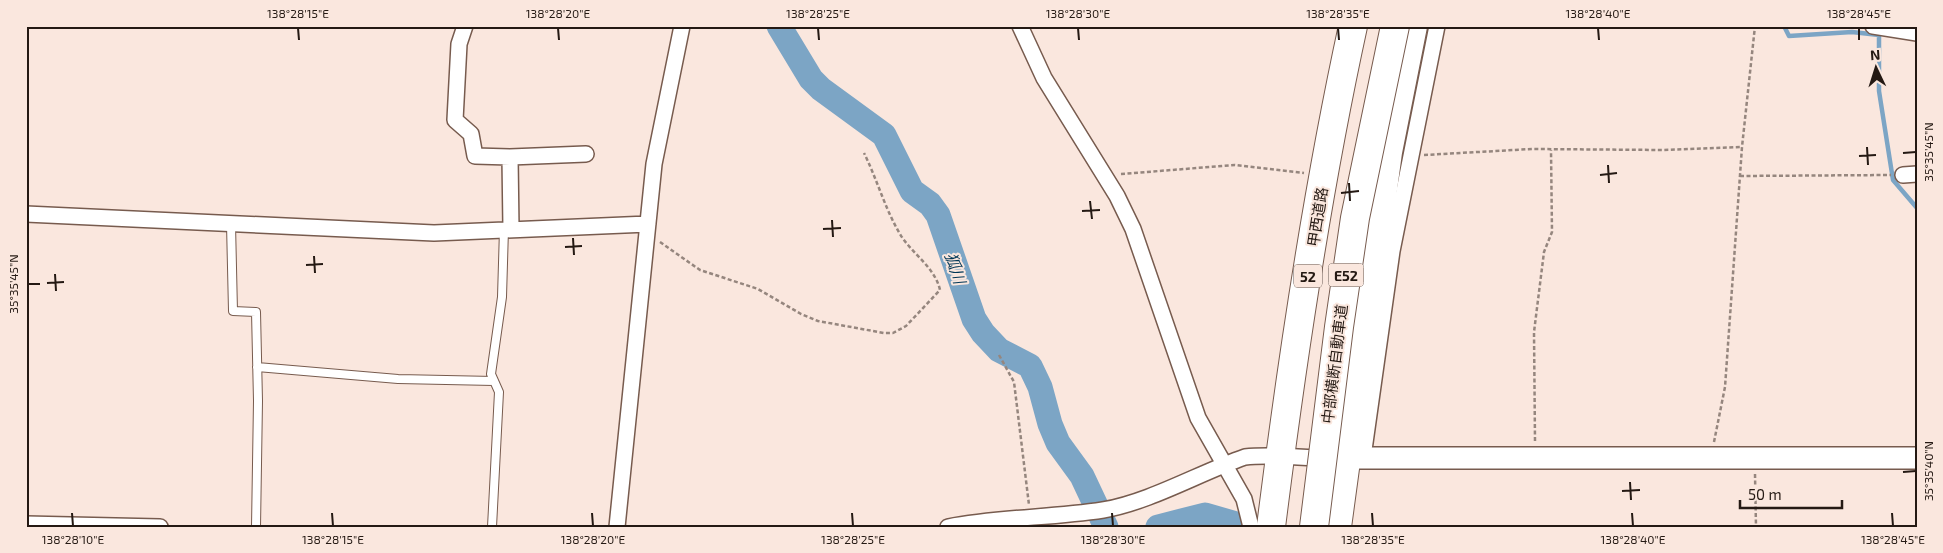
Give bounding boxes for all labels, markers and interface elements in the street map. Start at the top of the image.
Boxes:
text: 138°28'15"E [267,6,329,20]
text: 138°28'20"E [526,6,591,20]
text: 138°28'25"E [786,6,850,20]
text: 138°28'30"E [1046,6,1111,20]
text: 138°28'35"E [1306,6,1370,20]
text: 138°28'40"E [1566,6,1631,20]
text: 138°28'45"E [1827,6,1891,20]
north arrow [1850,42,1900,92]
text: N [1869,46,1881,63]
text: 35°35'45"N [1921,122,1935,182]
street label: 甲西道路 [1303,186,1331,248]
water label: 狐川 [942,250,971,288]
text: 35°35'45"N [6,254,20,314]
road number: 52 [1294,264,1322,288]
road number: E52 [1328,264,1364,286]
street label: 中部横断自動車道 [1318,303,1350,425]
text: 35°35'40"N [1921,441,1935,501]
scale bar [1740,478,1843,510]
text: 50 m [1748,485,1782,503]
text: 138°28'10"E [42,532,105,546]
text: 138°28'15"E [302,532,364,546]
text: 138°28'20"E [561,532,626,546]
text: 138°28'25"E [821,532,885,546]
text: 138°28'30"E [1081,532,1146,546]
text: 138°28'35"E [1341,532,1405,546]
text: 138°28'40"E [1601,532,1666,546]
text: 138°28'45"E [1861,532,1925,546]

